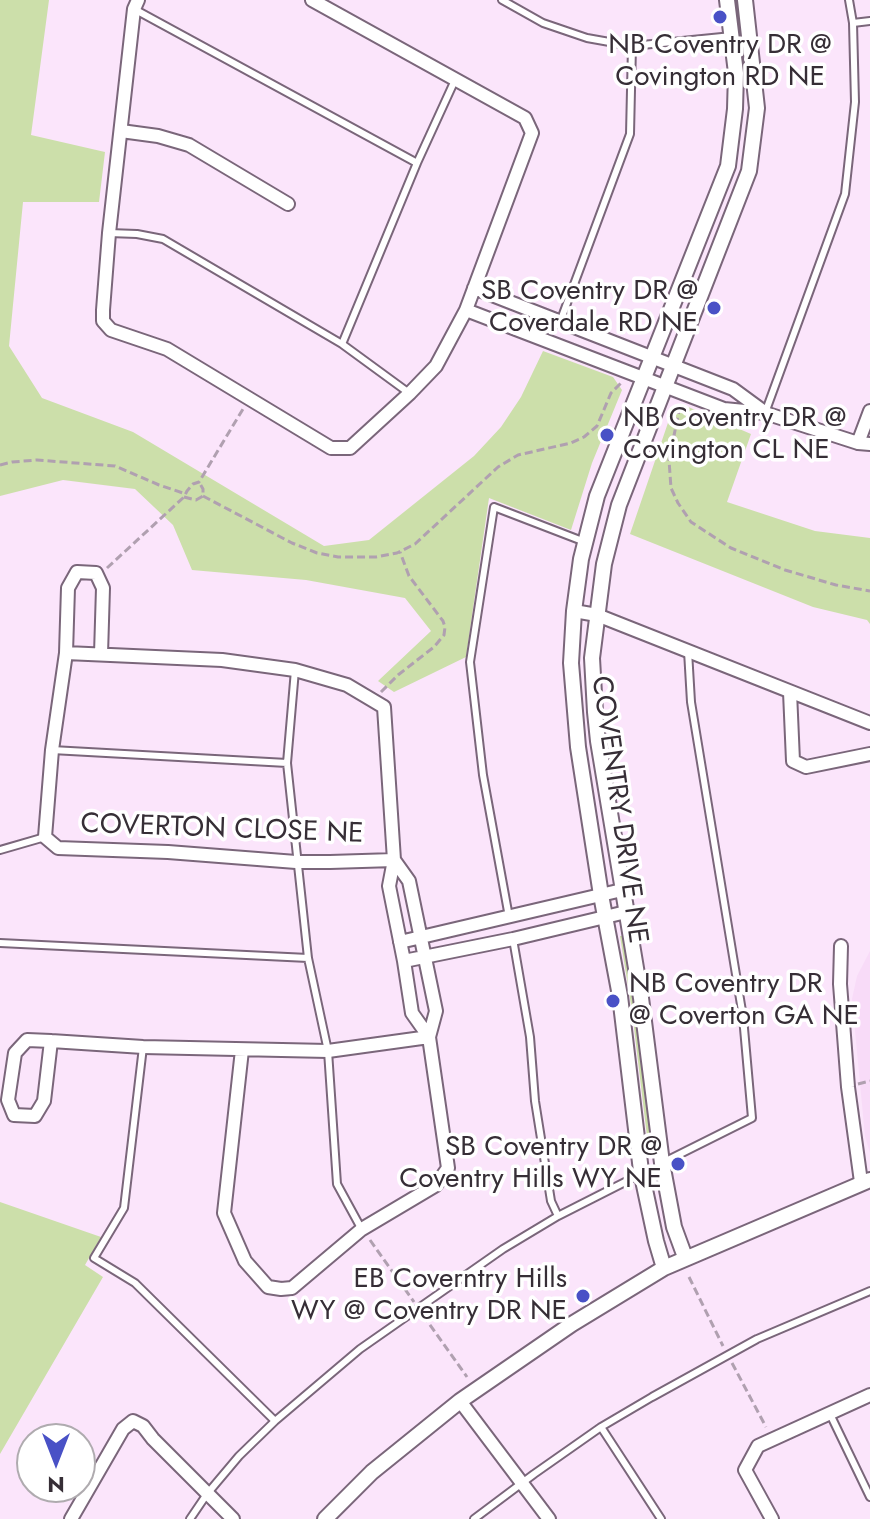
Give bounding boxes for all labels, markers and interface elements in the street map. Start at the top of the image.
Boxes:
marker: NB Coventry DR @ Covington RD NE [711,8,729,26]
place label: NB Coventry DR @ Covington RD NE [608,29,832,95]
place label: SB Coventry DR @ Coverdale RD NE [481,275,698,341]
marker: SB Coventry DR @ Coverdale RD NE [705,299,723,317]
place label: NB Coventry DR @ Covington CL NE [623,402,846,468]
marker: NB Coventry DR @ Covington CL NE [598,426,616,444]
street label: COVENTRY DRIVE NE [583,674,653,946]
street label: COVERTON CLOSE NE [80,808,364,852]
place label: NB Coventry DR @ Coverton GA NE [629,968,859,1034]
marker: NB Coventry DR @ Coverton GA NE [604,992,622,1010]
place label: SB Coventry DR @ Coventry Hills WY NE [399,1131,662,1197]
marker: SB Coventry DR @ Coventry Hills WY NE [669,1155,687,1173]
place label: EB Coverntry Hills WY @ Coventry DR NE [291,1263,567,1329]
marker: EB Coverntry Hills WY @ Coventry DR NE [574,1287,592,1305]
north arrow [16,1423,96,1503]
text: N [47,1469,65,1501]

